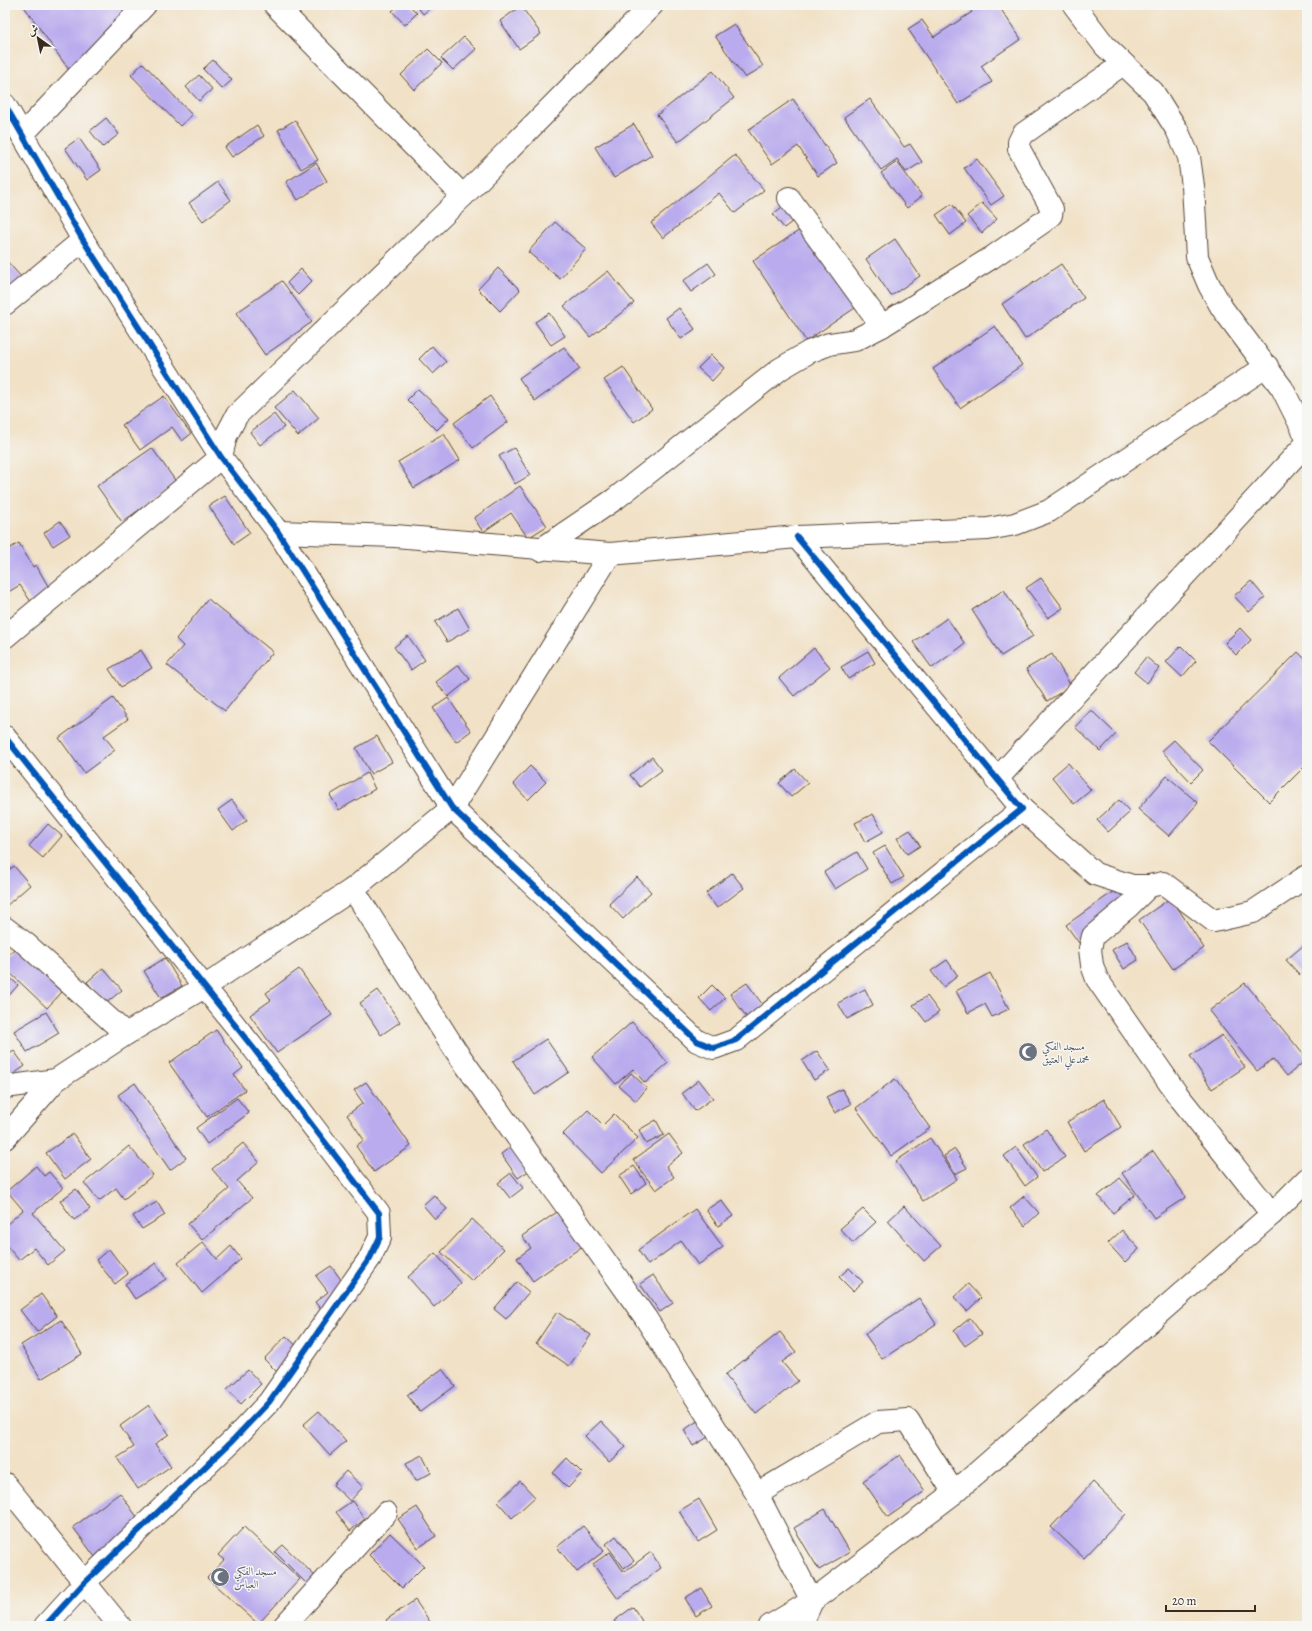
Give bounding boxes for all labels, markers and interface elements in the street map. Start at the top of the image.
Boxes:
north arrow [18,18,58,58]
text: ش [24,21,42,39]
place label: مسجد الفكي محمدعلي العتيق [1042,1039,1090,1070]
mosque icon: مسجد الفكي محمدعلي العتيق [1017,1041,1039,1063]
place label: مسجد الفكي العباس [234,1564,277,1592]
mosque icon: مسجد الفكي العباس [209,1566,231,1588]
scale bar [1166,1587,1255,1613]
text: 20 m [1172,1593,1196,1609]

